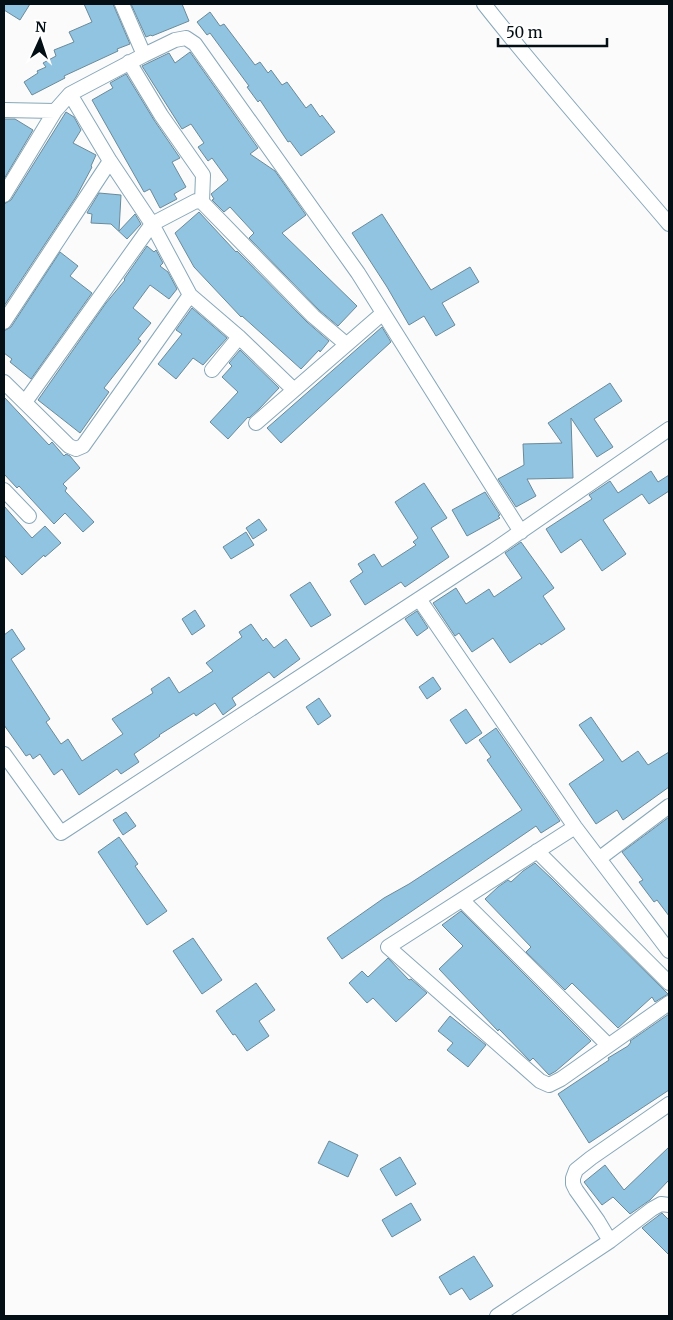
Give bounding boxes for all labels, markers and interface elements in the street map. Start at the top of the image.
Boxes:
north arrow [15,15,65,65]
scale bar [498,15,607,47]
text: N [35,18,47,36]
text: 50 m [506,23,543,42]

